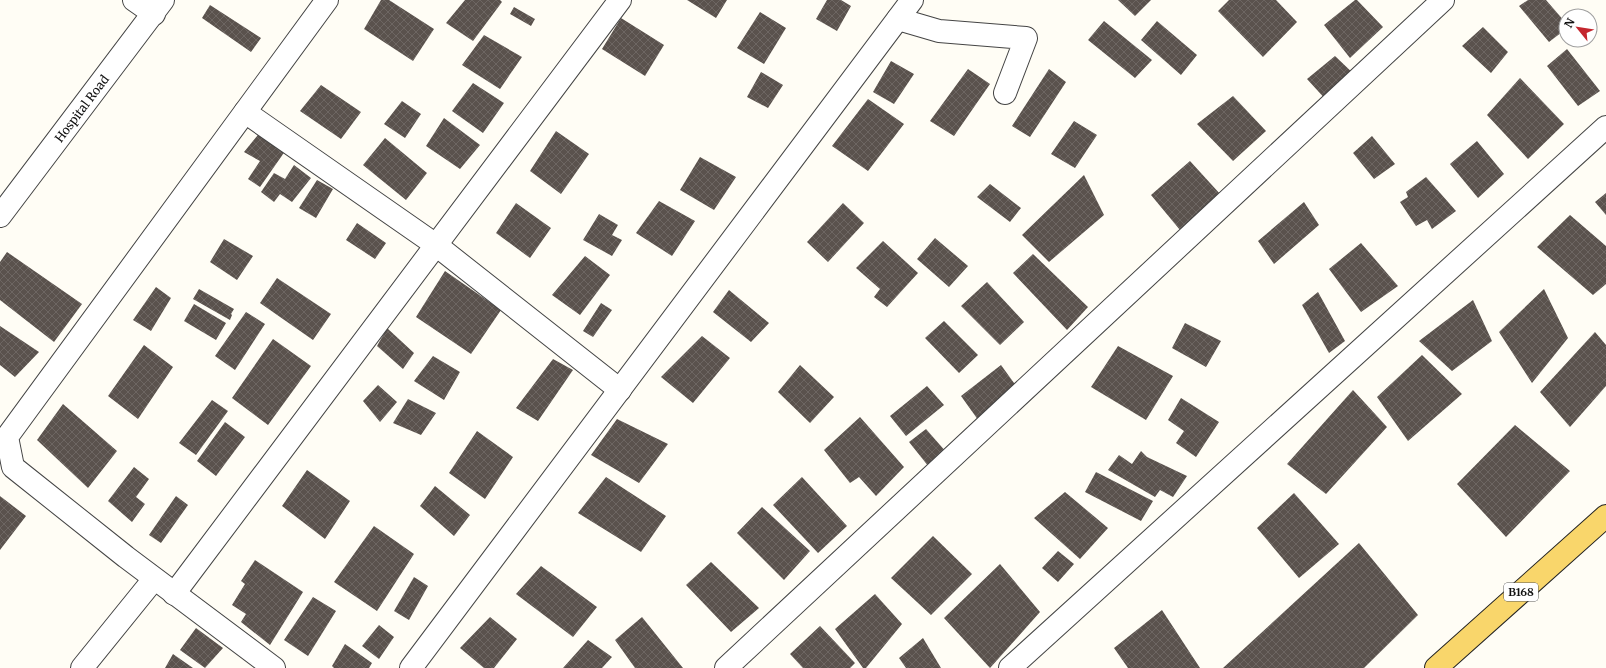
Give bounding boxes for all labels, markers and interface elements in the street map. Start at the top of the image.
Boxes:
north arrow [1558,8,1598,48]
text: N [1561,15,1578,30]
street label: Hospital Road [51,72,112,145]
road number: B168 [1504,583,1538,601]

